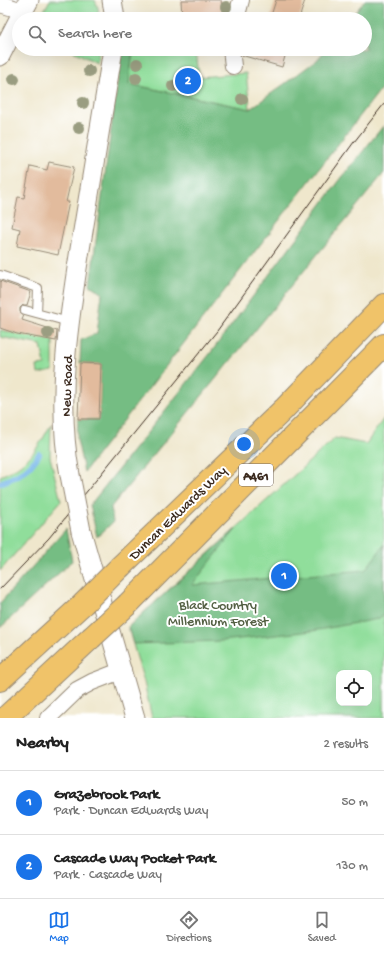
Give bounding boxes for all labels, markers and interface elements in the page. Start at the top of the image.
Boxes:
search box [12,12,372,56]
icon: search [26,23,48,45]
text: Search here [58,25,132,43]
pin: 2 [175,66,201,96]
street label: New Road [59,353,78,417]
your location [234,434,254,454]
street label: Duncan Edwards Way [126,463,231,565]
road number: A461 [239,464,273,486]
pin: 1 [271,561,297,591]
park label: Black Country Millennium Forest [168,598,269,631]
map controls [336,670,372,706]
button: locate [336,670,372,706]
text: Nearby [16,734,69,754]
text: 2 results [323,737,368,752]
text: Grazebrook Park [54,786,159,804]
text: 1 [26,795,32,810]
text: 50 m [341,795,368,810]
text: Park · Duncan Edwards Way [54,804,208,819]
text: Cascade Way Pocket Park [54,850,215,868]
text: 2 [26,859,32,874]
text: 130 m [336,859,368,874]
text: Park · Cascade Way [54,868,162,883]
tab: Map [48,909,70,945]
tab: Directions [167,909,211,945]
tab: Saved [308,909,336,945]

